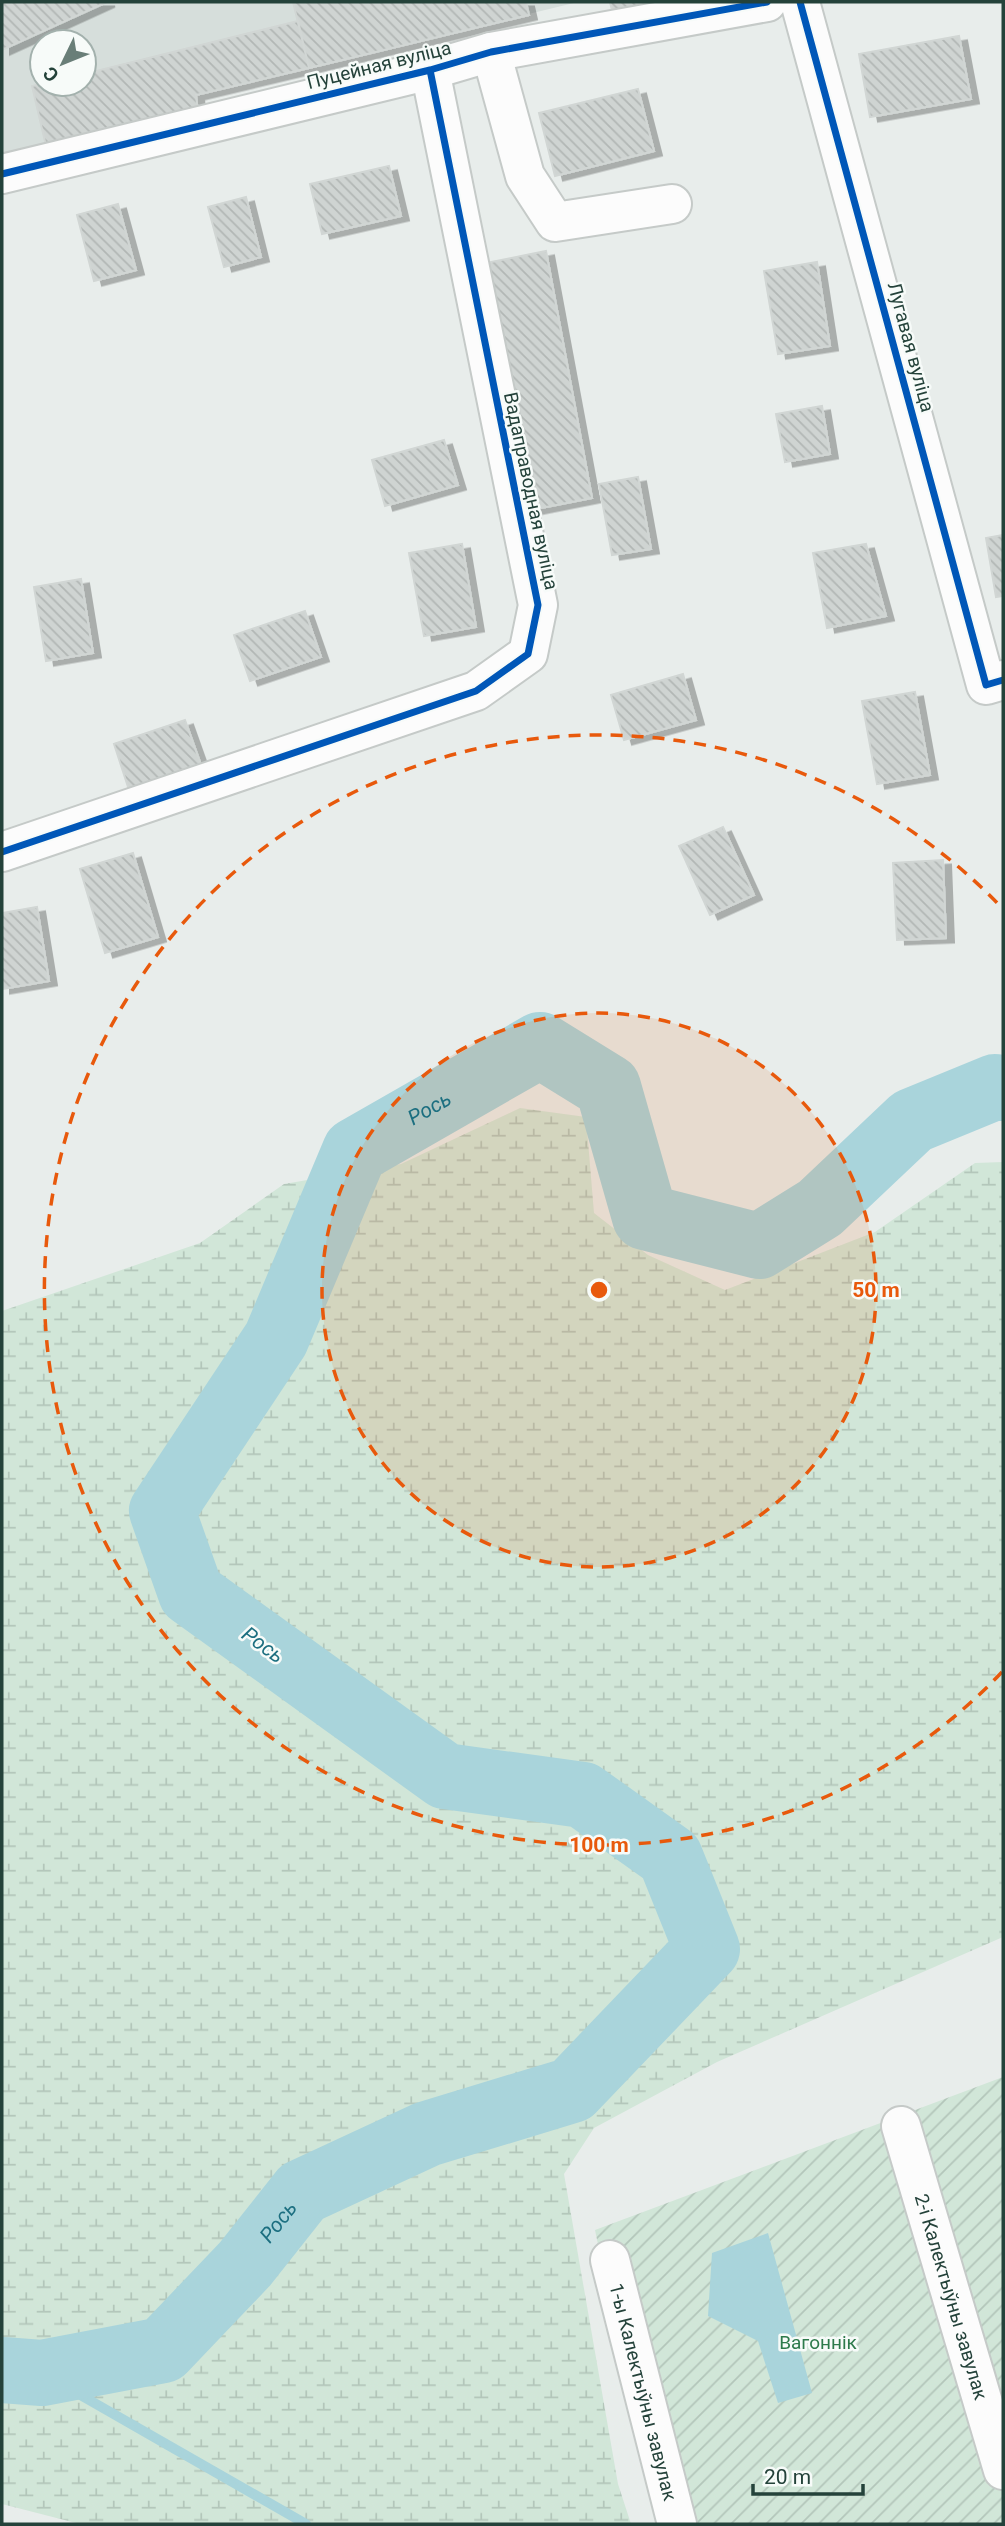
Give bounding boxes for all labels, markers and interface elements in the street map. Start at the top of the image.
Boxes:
north arrow [28,28,98,98]
street label: Пуцейная вуліца [304,36,454,94]
text: С [38,62,64,87]
street label: Лугавая вуліца [883,279,939,415]
street label: Вадаправодная вуліца [499,390,563,592]
water label: Рось [404,1086,456,1130]
centre of rings [587,1278,611,1302]
text: 50 m [852,1278,900,1302]
water label: Рось [237,1622,289,1668]
text: 100 m [569,1833,629,1857]
street label: 2-і Калектыўны завулак [910,2191,993,2403]
water label: Рось [255,2196,302,2247]
street label: 1-ы Калектыўны завулак [605,2281,682,2504]
park label: Вагоннік [779,2331,858,2354]
scale bar [753,2452,863,2496]
text: 20 m [764,2465,811,2489]

